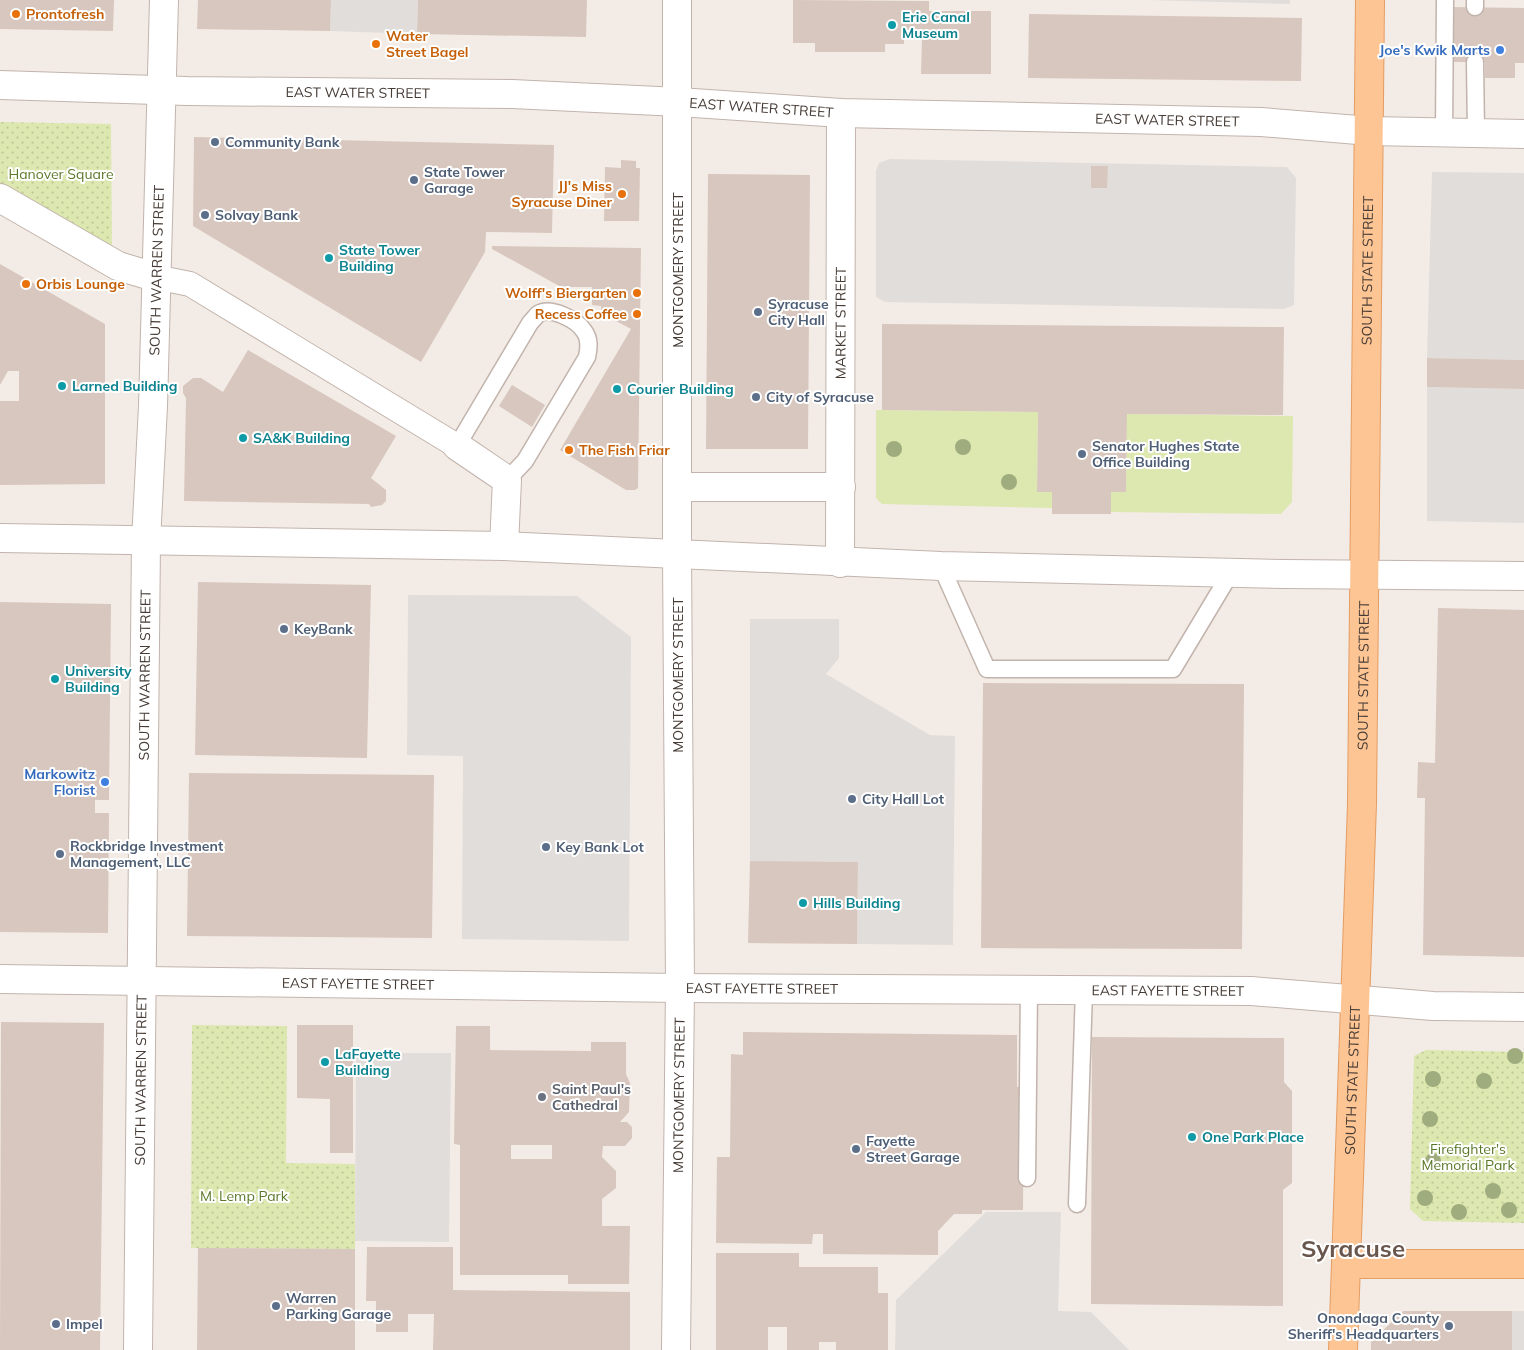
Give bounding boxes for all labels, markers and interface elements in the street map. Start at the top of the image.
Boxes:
place label: Prontofresh [26,5,104,23]
marker: Prontofresh [10,8,22,20]
place label: Erie Canal Museum [902,8,970,42]
marker: Erie Canal Museum [886,19,898,31]
place label: Water Street Bagel [386,27,469,61]
marker: Water Street Bagel [370,38,382,50]
place label: Joe's Kwik Marts [1379,41,1490,59]
marker: Joe's Kwik Marts [1494,44,1506,56]
street label: EAST WATER STREET [286,83,431,102]
street label: EAST WATER STREET [689,94,835,122]
street label: EAST WATER STREET [1095,109,1240,131]
place label: Community Bank [225,133,340,151]
marker: Community Bank [209,136,221,148]
place label: State Tower Garage [424,163,505,197]
park label: Hanover Square [8,165,114,183]
marker: State Tower Garage [408,174,420,186]
place label: JJ's Miss Syracuse Diner [512,177,612,211]
street label: SOUTH WARREN STREET [145,184,168,356]
marker: JJ's Miss Syracuse Diner [616,188,628,200]
street label: MONTGOMERY STREET [669,192,687,348]
street label: SOUTH STATE STREET [1358,195,1377,345]
place label: Solvay Bank [215,206,298,224]
marker: Solvay Bank [199,209,211,221]
place label: State Tower Building [339,241,420,275]
marker: State Tower Building [323,252,335,264]
street label: MARKET STREET [831,266,850,379]
place label: Orbis Lounge [36,275,125,293]
marker: Orbis Lounge [20,278,32,290]
place label: Wolff's Biergarten [505,284,627,302]
marker: Wolff's Biergarten [631,287,643,299]
place label: Syracuse City Hall [768,295,829,329]
place label: Recess Coffee [535,305,627,323]
marker: Syracuse City Hall [752,306,764,318]
marker: Recess Coffee [631,308,643,320]
place label: Larned Building [72,377,177,395]
marker: Larned Building [56,380,68,392]
place label: Courier Building [627,380,734,398]
marker: Courier Building [611,383,623,395]
place label: City of Syracuse [766,388,874,406]
marker: City of Syracuse [750,391,762,403]
place label: SA&K Building [253,429,350,447]
marker: SA&K Building [237,432,249,444]
place label: Senator Hughes State Office Building [1092,437,1240,471]
place label: The Fish Friar [579,441,670,459]
marker: The Fish Friar [563,444,575,456]
marker: Senator Hughes State Office Building [1076,448,1088,460]
street label: SOUTH WARREN STREET [135,589,155,761]
street label: MONTGOMERY STREET [669,597,687,753]
street label: SOUTH STATE STREET [1354,600,1373,750]
place label: KeyBank [294,620,353,638]
marker: KeyBank [278,623,290,635]
place label: University Building [65,662,132,696]
marker: University Building [49,673,61,685]
place label: Markowitz Florist [24,765,96,799]
marker: Markowitz Florist [99,776,111,788]
place label: City Hall Lot [862,790,945,808]
marker: City Hall Lot [846,793,858,805]
place label: Rockbridge Investment Management, LLC [70,837,224,871]
place label: Key Bank Lot [556,838,644,856]
marker: Key Bank Lot [540,841,552,853]
marker: Rockbridge Investment Management, LLC [54,848,66,860]
place label: Hills Building [813,894,900,912]
marker: Hills Building [797,897,809,909]
street label: EAST FAYETTE STREET [282,974,435,994]
street label: EAST FAYETTE STREET [686,979,839,998]
street label: EAST FAYETTE STREET [1092,981,1245,1000]
street label: SOUTH WARREN STREET [131,994,151,1166]
street label: SOUTH STATE STREET [1341,1005,1364,1155]
street label: MONTGOMERY STREET [669,1017,689,1173]
place label: LaFayette Building [335,1045,401,1079]
marker: LaFayette Building [319,1056,331,1068]
place label: Saint Paul's Cathedral [552,1080,631,1114]
marker: Saint Paul's Cathedral [536,1091,548,1103]
place label: One Park Place [1202,1128,1304,1146]
marker: One Park Place [1186,1131,1198,1143]
place label: Fayette Street Garage [866,1132,960,1166]
park label: Firefighter's Memorial Park [1421,1140,1515,1174]
marker: Fayette Street Garage [850,1143,862,1155]
park label: M. Lemp Park [200,1187,289,1205]
district label: Syracuse [1301,1233,1405,1263]
place label: Warren Parking Garage [286,1289,391,1323]
marker: Warren Parking Garage [270,1300,282,1312]
place label: Onondaga County Sheriff's Headquarters [1288,1309,1439,1343]
place label: Impel [66,1315,103,1333]
marker: Impel [50,1318,62,1330]
marker: Onondaga County Sheriff's Headquarters [1443,1320,1455,1332]

